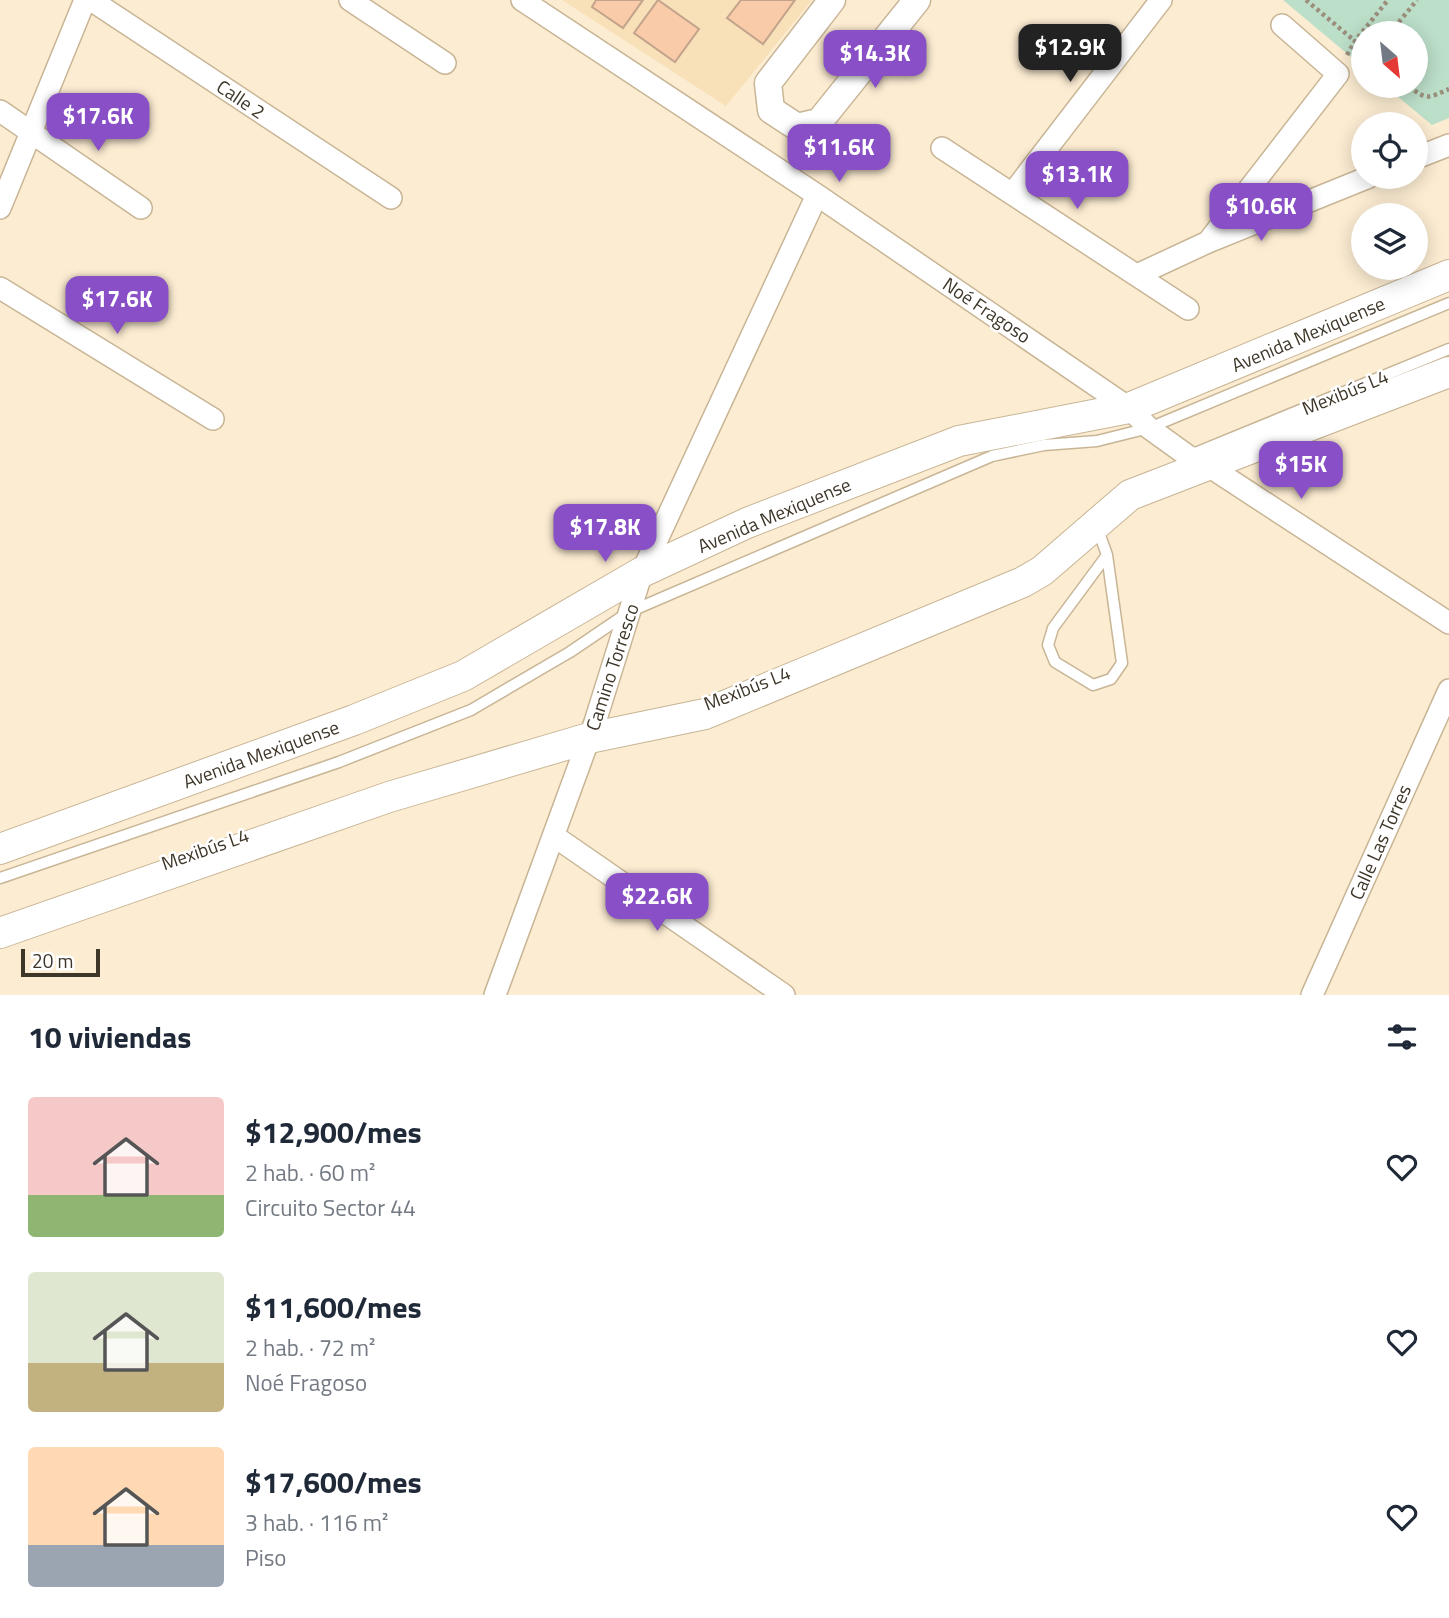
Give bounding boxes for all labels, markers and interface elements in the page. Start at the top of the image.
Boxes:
north arrow [1351,21,1428,98]
map controls [1351,21,1428,280]
pin: $12.9K [1013,24,1127,84]
text: $12.9K [1034,29,1106,64]
pin: $14.3K [818,31,932,90]
text: $14.3K [839,35,911,70]
street label: Calle 2 [211,72,271,125]
pin: $17.6K [41,94,155,153]
text: $17.6K [62,98,134,133]
button: locate [1351,112,1428,189]
pin: $11.6K [782,124,896,184]
text: $11.6K [803,129,875,164]
pin: $13.1K [1020,152,1134,211]
text: $13.1K [1041,156,1113,191]
pin: $10.6K [1204,184,1318,243]
text: $10.6K [1225,188,1297,223]
button: layers [1351,203,1428,280]
street label: Noé Fragoso [937,269,1037,350]
pin: $17.6K [60,276,174,336]
text: $17.6K [81,281,153,316]
street label: Avenida Mexiquense [1227,288,1389,379]
street label: Mexibús L4 [1297,361,1392,422]
pin: $15K [1260,442,1342,501]
text: $15K [1275,446,1327,481]
street label: Avenida Mexiquense [693,469,855,560]
pin: $17.8K [548,504,662,564]
text: $17.8K [569,509,641,544]
street label: Camino Torresco [577,599,646,734]
street label: Mexibús L4 [699,658,794,717]
street label: Avenida Mexiquense [179,712,343,795]
street label: Calle Las Torres [1341,779,1418,904]
street label: Mexibús L4 [157,820,253,877]
pin: $22.6K [600,874,714,933]
text: $22.6K [621,878,693,913]
scale bar [21,946,100,978]
text: 20 m [32,946,73,975]
text: 10 viviendas [28,1014,191,1060]
icon: filters [1383,1018,1421,1056]
text: $12,900/mes [245,1109,422,1155]
icon: home [84,1125,168,1209]
icon: heart [1383,1148,1421,1186]
text: 2 hab. · 60 m² [245,1155,375,1190]
text: Circuito Sector 44 [245,1190,416,1225]
text: $11,600/mes [245,1284,422,1330]
icon: home [84,1300,168,1384]
icon: heart [1383,1323,1421,1361]
text: 2 hab. · 72 m² [245,1330,375,1365]
text: Noé Fragoso [245,1365,367,1400]
text: $17,600/mes [245,1459,422,1505]
icon: home [84,1475,168,1559]
icon: heart [1383,1498,1421,1536]
text: 3 hab. · 116 m² [245,1505,388,1540]
text: Piso [245,1540,287,1575]

